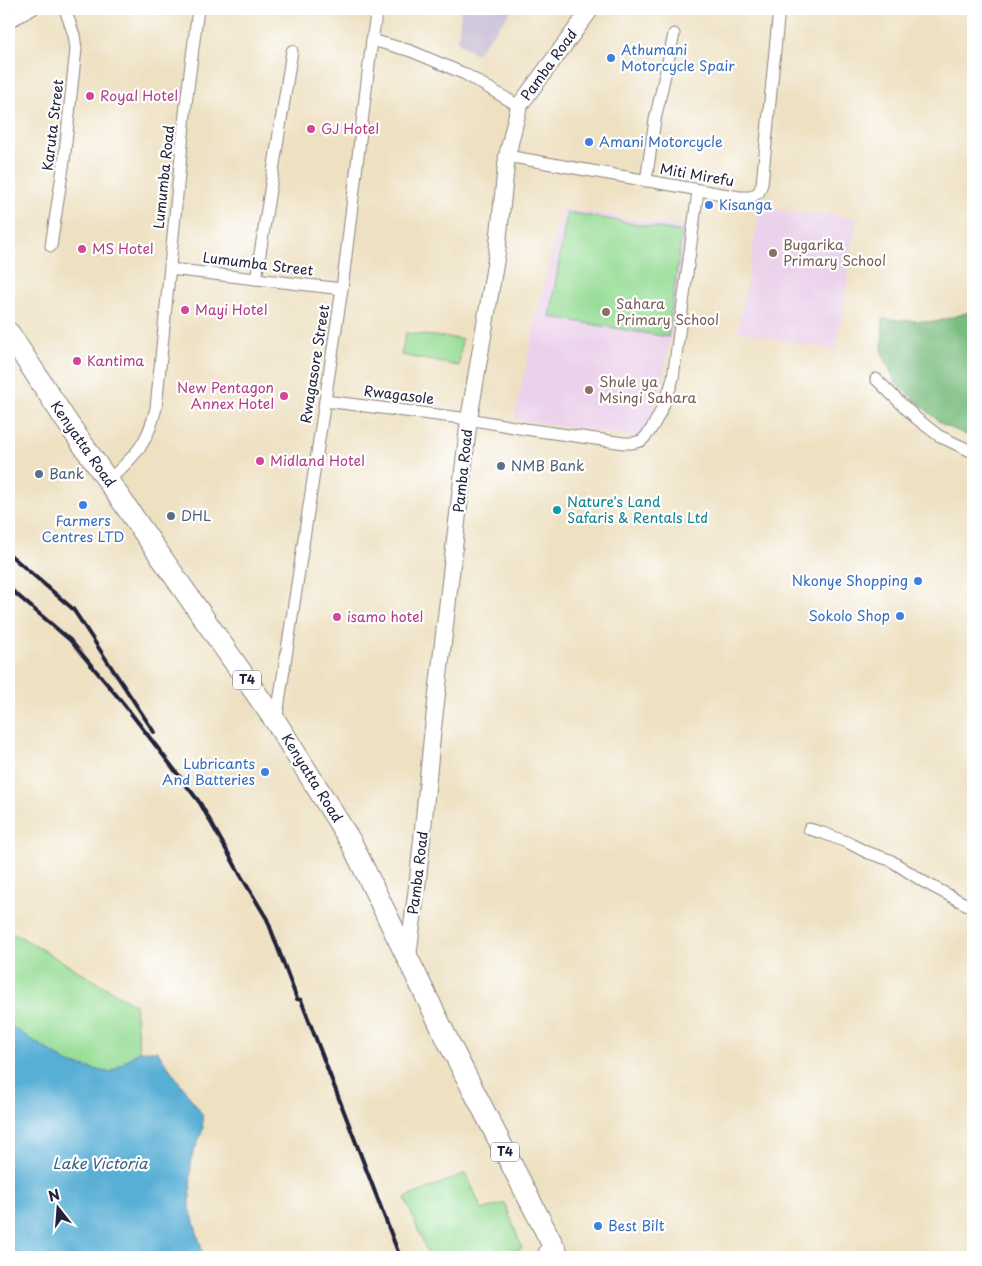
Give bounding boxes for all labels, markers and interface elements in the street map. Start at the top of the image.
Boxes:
street label: Pamba Road [515,25,582,105]
place label: Athumani Motorcycle Spair [621,39,735,76]
marker: Athumani Motorcycle Spair [605,52,617,64]
street label: Karuta Street [36,78,69,172]
place label: Royal Hotel [100,85,178,106]
marker: Royal Hotel [84,90,96,102]
place label: GJ Hotel [321,118,379,139]
marker: GJ Hotel [305,123,317,135]
street label: Lumumba Road [148,124,179,230]
place label: Amani Motorcycle [599,131,723,152]
marker: Amani Motorcycle [583,136,595,148]
street label: Miti Mirefu [658,158,736,191]
place label: Kisanga [719,194,772,215]
marker: Kisanga [703,199,715,211]
place label: Bugarika Primary School [783,234,886,271]
place label: MS Hotel [92,238,154,259]
marker: MS Hotel [76,243,88,255]
street label: Lumumba Street [202,246,315,281]
marker: Bugarika Primary School [767,247,779,259]
place label: Sahara Primary School [616,293,719,330]
place label: Mayi Hotel [195,299,268,320]
street label: Rwagasore Street [295,303,334,425]
marker: Mayi Hotel [179,304,191,316]
marker: Sahara Primary School [600,306,612,318]
place label: Kantima [87,350,144,371]
marker: Kantima [71,355,83,367]
place label: Shule ya Msingi Sahara [599,371,697,408]
place label: New Pentagon Annex Hotel [177,377,274,414]
street label: Rwagasole [363,380,436,409]
marker: Shule ya Msingi Sahara [583,384,595,396]
marker: New Pentagon Annex Hotel [278,390,290,402]
street label: Kenyatta Road [46,396,121,491]
street label: Pamba Road [448,428,477,514]
place label: Midland Hotel [270,450,365,471]
marker: Midland Hotel [254,455,266,467]
place label: NMB Bank [511,455,585,476]
marker: NMB Bank [495,460,507,472]
place label: Bank [49,463,85,484]
marker: Bank [33,468,45,480]
place label: Nature's Land Safaris & Rentals Ltd [567,491,708,528]
marker: Farmers Centres LTD [77,499,89,511]
marker: Nature's Land Safaris & Rentals Ltd [551,504,563,516]
place label: DHL [181,505,211,526]
place label: Farmers Centres LTD [42,510,125,547]
marker: DHL [165,510,177,522]
place label: Nkonye Shopping [791,570,908,591]
marker: Nkonye Shopping [912,575,924,587]
place label: Sokolo Shop [808,605,890,626]
place label: isamo hotel [347,606,423,627]
marker: Sokolo Shop [894,610,906,622]
marker: isamo hotel [331,611,343,623]
road number: T4 [233,670,261,690]
street label: Kenyatta Road [277,729,348,826]
place label: Lubricants And Batteries [162,753,255,790]
marker: Lubricants And Batteries [259,766,271,778]
street label: Pamba Road [402,830,433,916]
road number: T4 [491,1142,519,1162]
water label: Lake Victoria [53,1151,148,1174]
text: N [46,1183,62,1207]
north arrow [32,1184,82,1234]
place label: Best Bilt [608,1215,665,1236]
marker: Best Bilt [592,1220,604,1232]

